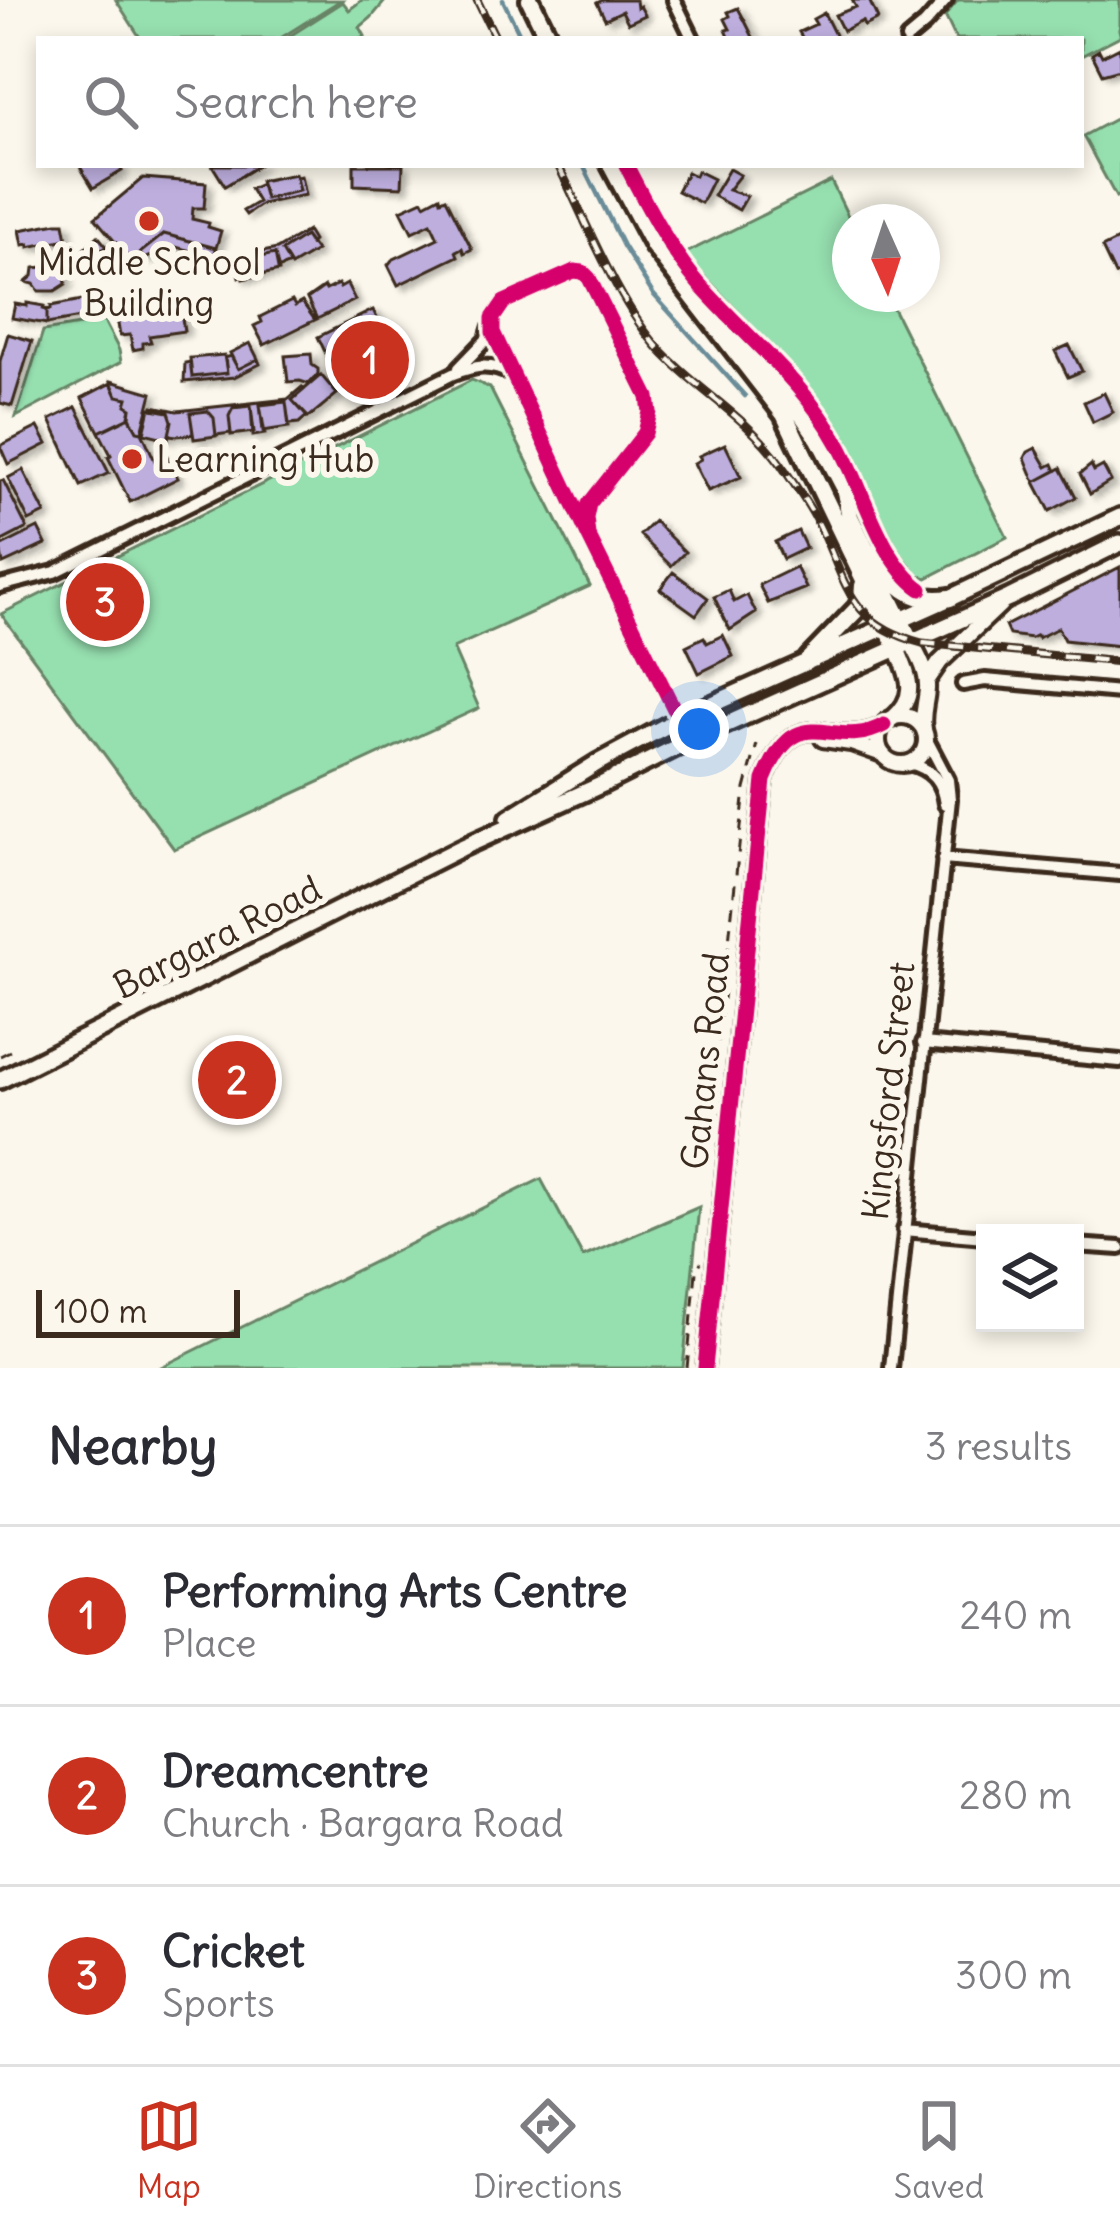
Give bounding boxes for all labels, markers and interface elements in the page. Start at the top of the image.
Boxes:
search box [36,36,1084,168]
icon: search [78,69,144,135]
text: Search here [174,74,418,130]
north arrow [832,204,940,312]
marker: Middle School Building [136,208,162,234]
place label: Middle School Building [37,240,261,326]
pin: 1 [331,315,409,405]
place label: Learning Hub [156,437,374,482]
marker: Learning Hub [119,446,145,472]
pin: 3 [66,557,144,647]
your location [669,699,729,759]
street label: Bargara Road [106,866,329,1009]
street label: Gahans Road [672,950,739,1172]
street label: Kingsford Street [853,960,924,1222]
pin: 2 [198,1035,276,1125]
map controls [976,1224,1084,1332]
button: layers [976,1224,1084,1332]
scale bar [36,1284,240,1337]
text: 100 m [54,1290,147,1332]
text: Nearby [48,1414,217,1478]
text: 3 results [925,1422,1072,1471]
text: Performing Arts Centre [162,1563,628,1619]
text: 1 [79,1591,95,1640]
text: 240 m [960,1591,1072,1640]
text: Place [162,1619,256,1668]
text: Dreamcentre [162,1743,429,1799]
text: 2 [76,1771,98,1820]
text: 280 m [959,1771,1072,1820]
text: Church · Bargara Road [162,1799,564,1848]
text: Cricket [162,1923,305,1979]
text: 3 [76,1951,98,2000]
text: 300 m [955,1951,1072,2000]
text: Sports [162,1979,275,2028]
tab: Map [136,2093,202,2207]
tab: Directions [473,2093,622,2207]
tab: Saved [894,2093,984,2207]

